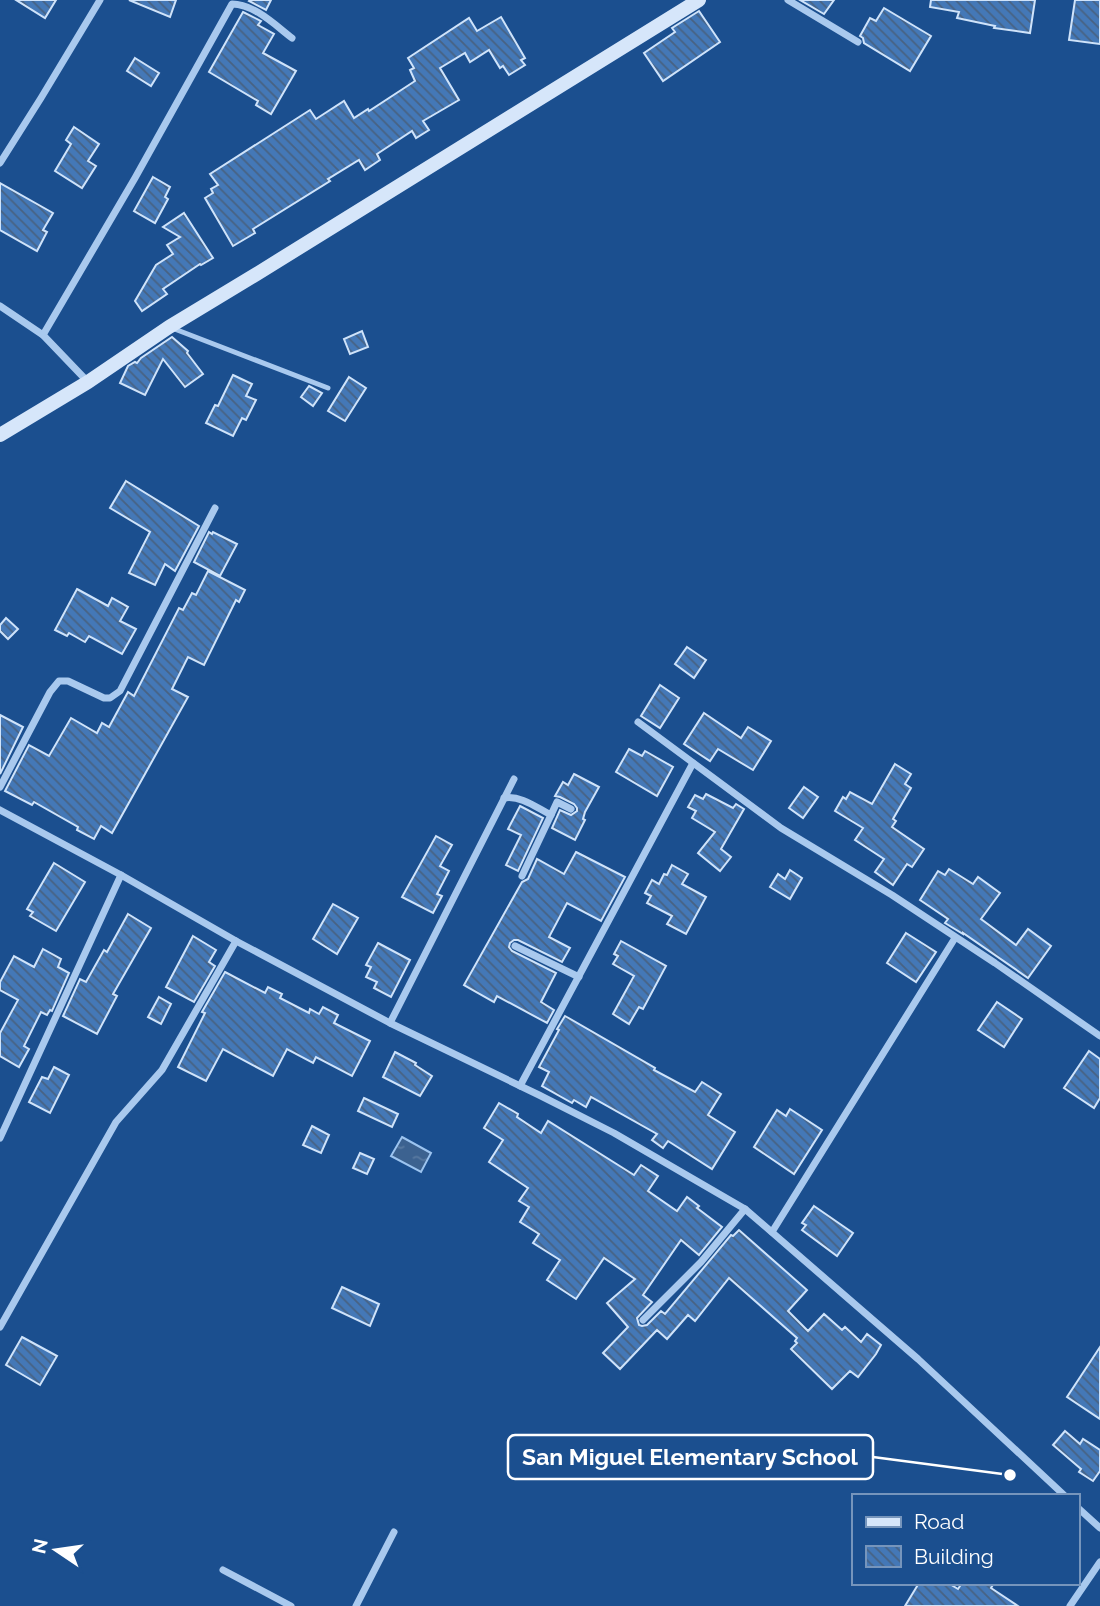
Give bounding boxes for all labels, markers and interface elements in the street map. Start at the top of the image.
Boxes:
callout: San Miguel Elementary School [508,1435,873,1479]
text: San Miguel Elementary School [522,1443,859,1470]
legend [852,1494,1079,1585]
text: Road [914,1509,964,1534]
north arrow [21,1515,91,1585]
text: N [27,1537,52,1556]
text: Building [914,1544,994,1569]

